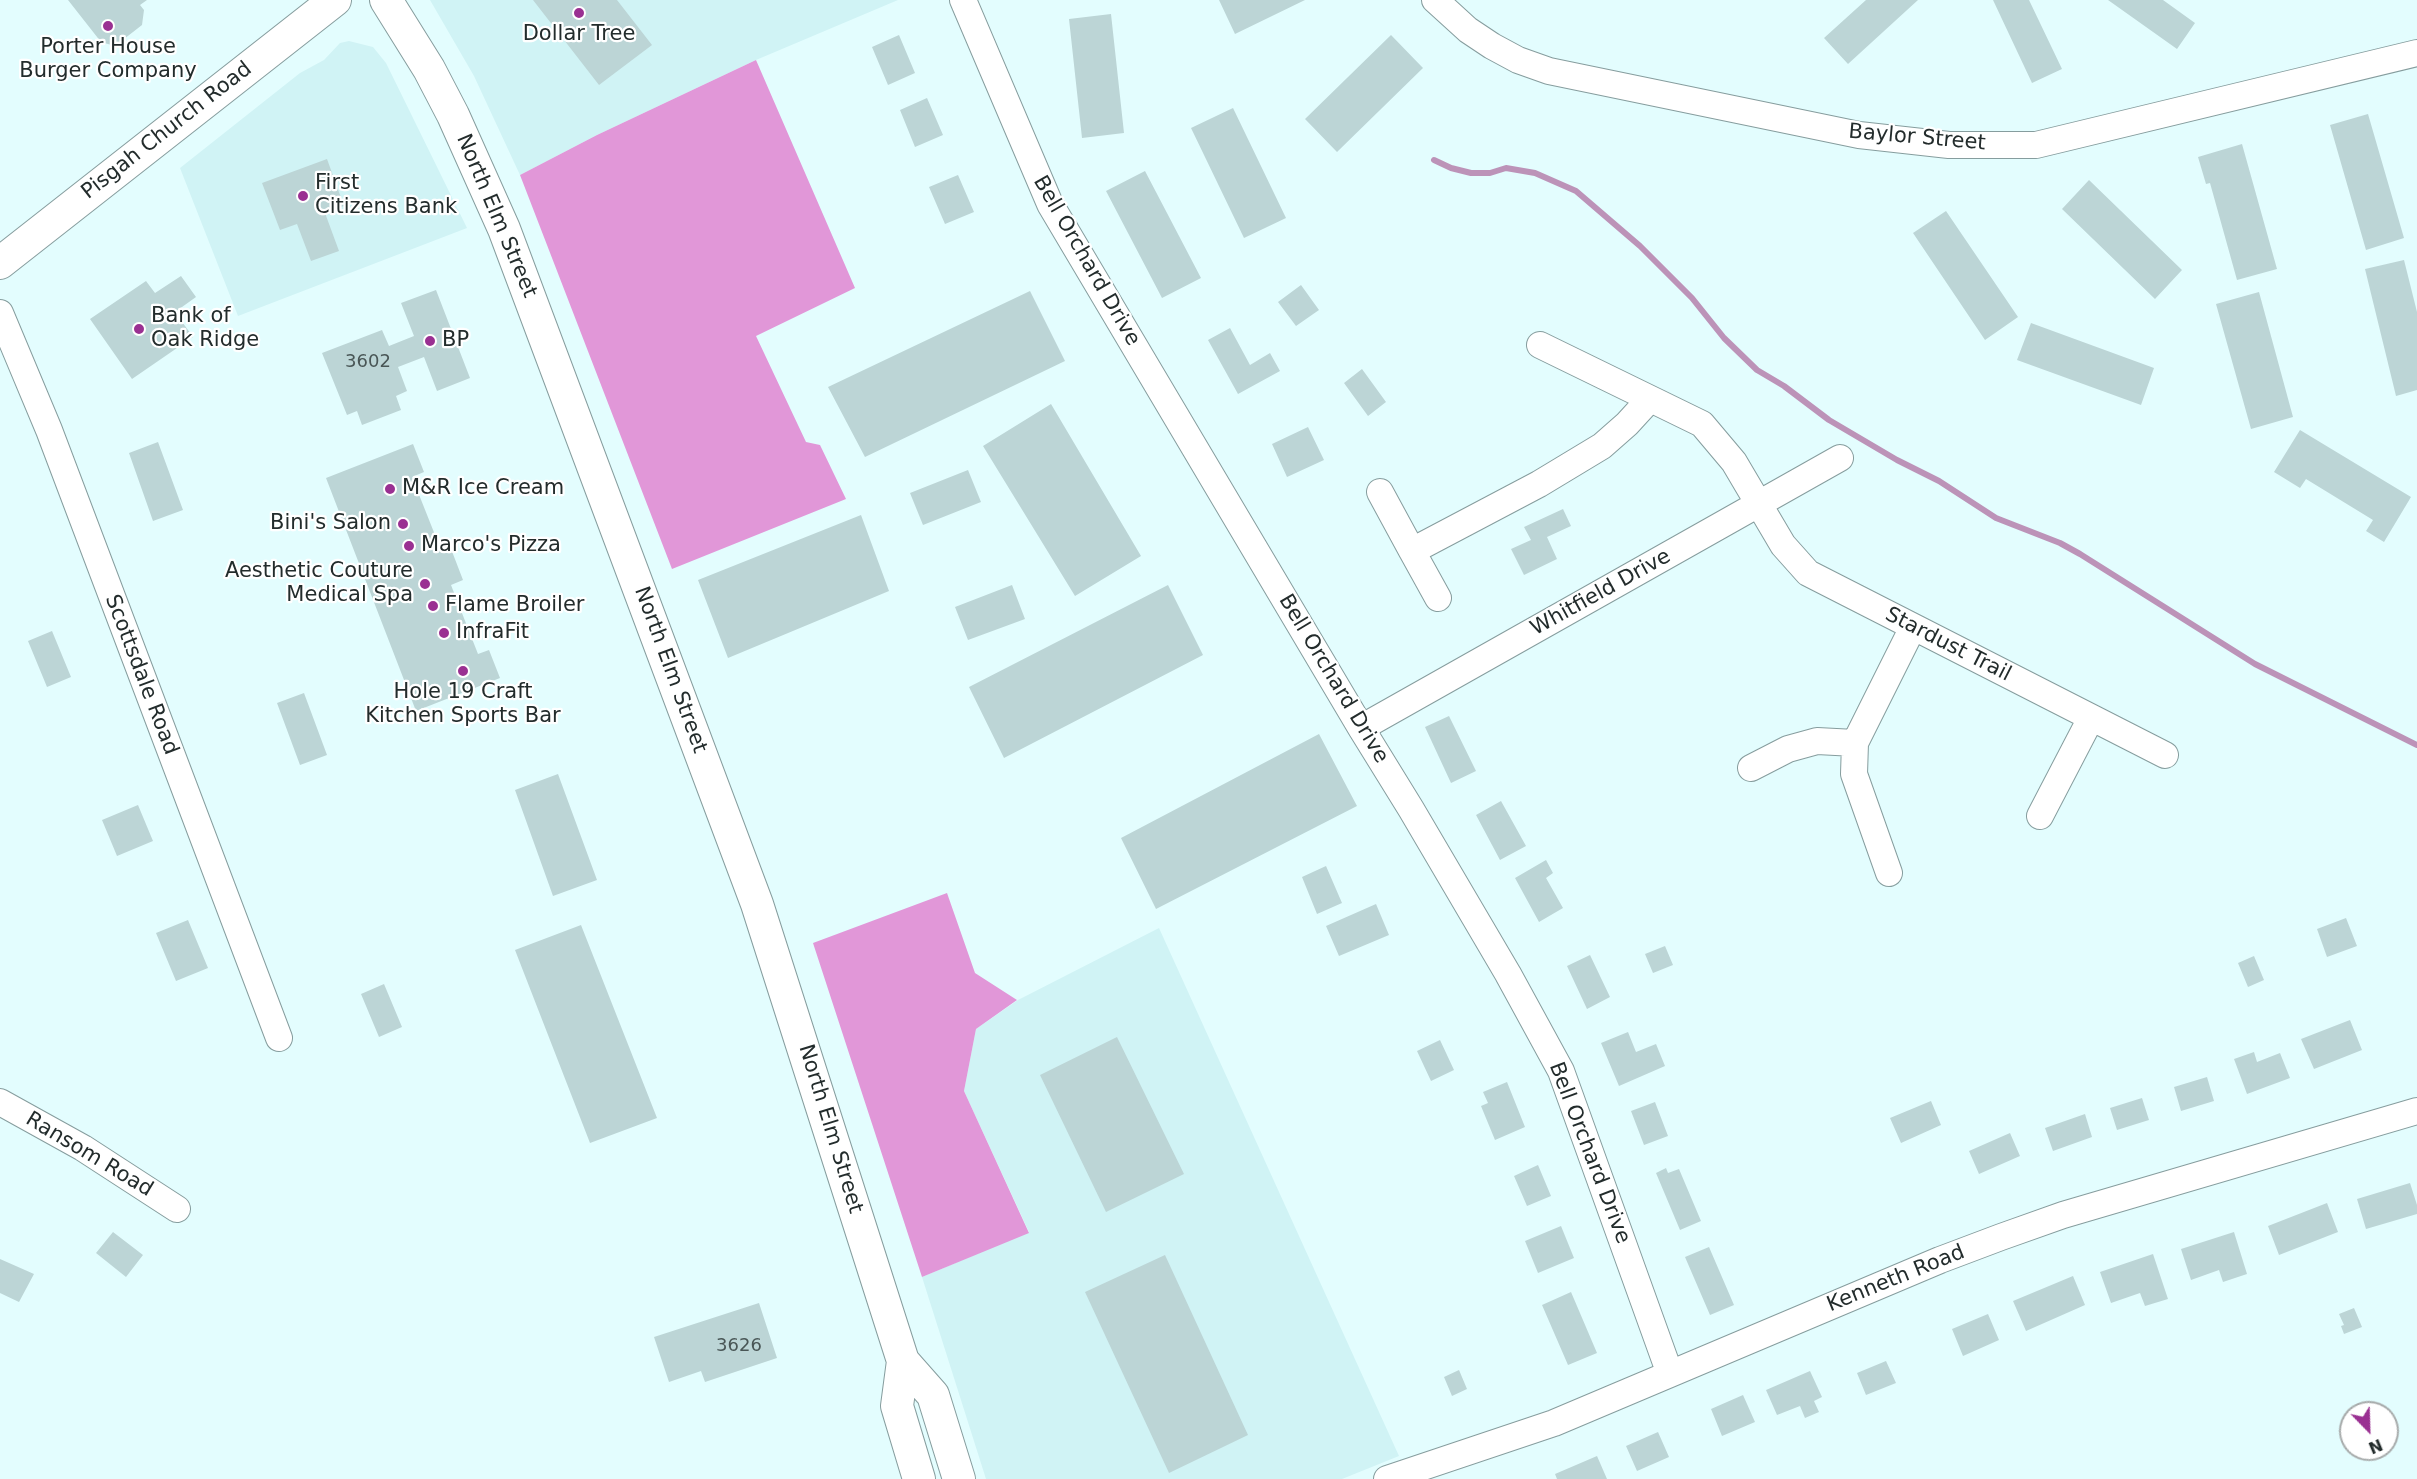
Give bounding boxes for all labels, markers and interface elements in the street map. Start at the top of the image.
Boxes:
marker: Dollar Tree [572,6,586,20]
marker: Porter House Burger Company [101,19,115,33]
place label: Dollar Tree [523,22,635,48]
place label: Porter House Burger Company [19,35,197,85]
street label: Pisgah Church Road [77,57,257,205]
street label: Baylor Street [1847,119,1987,157]
street label: North Elm Street [450,130,542,302]
place label: First Citizens Bank [315,171,457,221]
street label: Bell Orchard Drive [1027,171,1145,351]
marker: First Citizens Bank [296,189,310,203]
place label: Bank of Oak Ridge [151,304,259,354]
marker: Bank of Oak Ridge [132,322,146,336]
place label: BP [442,328,469,354]
marker: BP [423,334,437,348]
house number: 3602 [345,351,391,373]
place label: M&R Ice Cream [402,476,564,502]
marker: M&R Ice Cream [383,482,397,496]
place label: Bini's Salon [270,511,391,537]
marker: Bini's Salon [396,517,410,531]
place label: Marco's Pizza [421,533,561,559]
marker: Marco's Pizza [402,539,416,553]
street label: Whitfield Drive [1527,544,1675,642]
place label: Aesthetic Couture Medical Spa [225,559,413,609]
marker: Aesthetic Couture Medical Spa [418,577,432,591]
street label: North Elm Street [628,583,712,757]
street label: Bell Orchard Drive [1273,590,1393,768]
street label: Scottsdale Road [99,591,183,759]
place label: Flame Broiler [445,593,584,619]
marker: Flame Broiler [426,599,440,613]
street label: Stardust Trail [1881,602,2015,688]
place label: InfraFit [456,620,529,646]
marker: InfraFit [437,626,451,640]
marker: Hole 19 Craft Kitchen Sports Bar [456,664,470,678]
place label: Hole 19 Craft Kitchen Sports Bar [365,680,561,730]
street label: North Elm Street [792,1041,868,1217]
street label: Bell Orchard Drive [1543,1059,1635,1247]
street label: Ransom Road [21,1107,157,1203]
street label: Kenneth Road [1824,1240,1968,1318]
house number: 3626 [716,1335,762,1357]
north arrow [2339,1401,2399,1461]
text: N [2366,1435,2385,1458]

